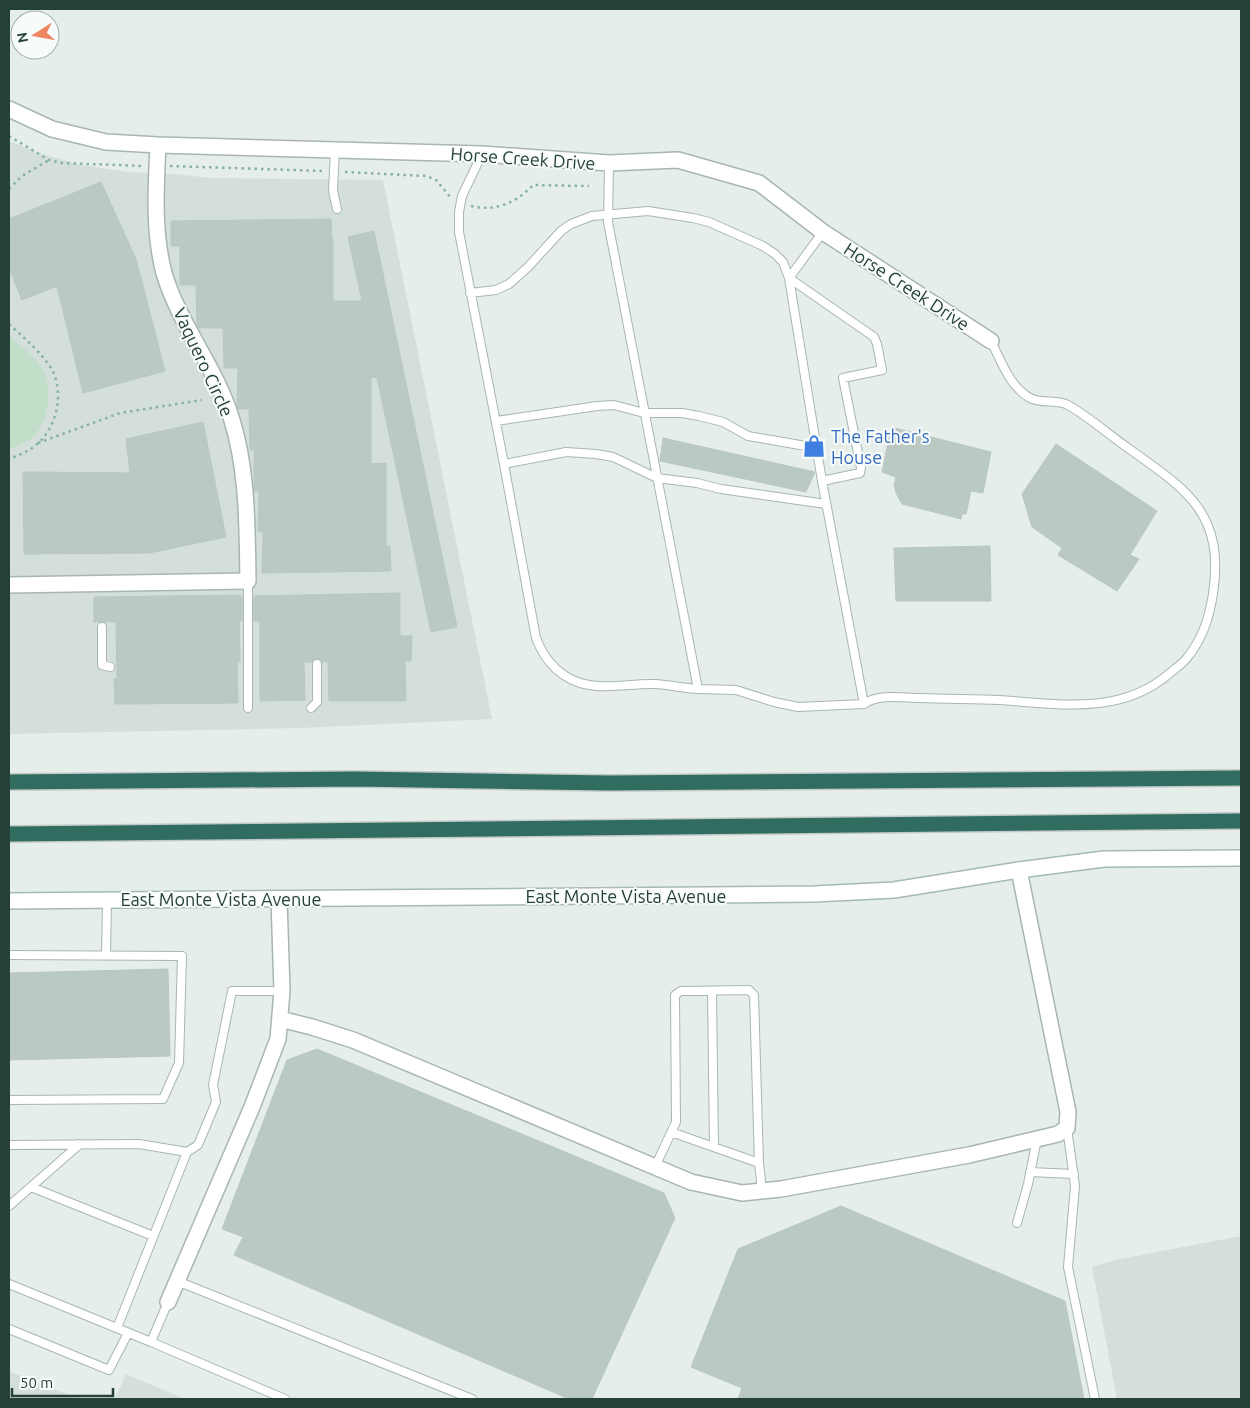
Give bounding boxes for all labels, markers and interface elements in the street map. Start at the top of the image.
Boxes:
north arrow [10,10,60,60]
text: N [13,31,31,44]
street label: Horse Creek Drive [450,143,596,173]
street label: Horse Creek Drive [841,238,973,334]
street label: Vaquero Circle [170,304,238,420]
place label: The Father's House [831,426,930,467]
shop icon: The Father's House [801,433,827,459]
street label: East Monte Vista Avenue [525,886,727,906]
street label: East Monte Vista Avenue [120,889,322,909]
scale bar [12,1366,114,1398]
text: 50 m [20,1374,53,1391]

